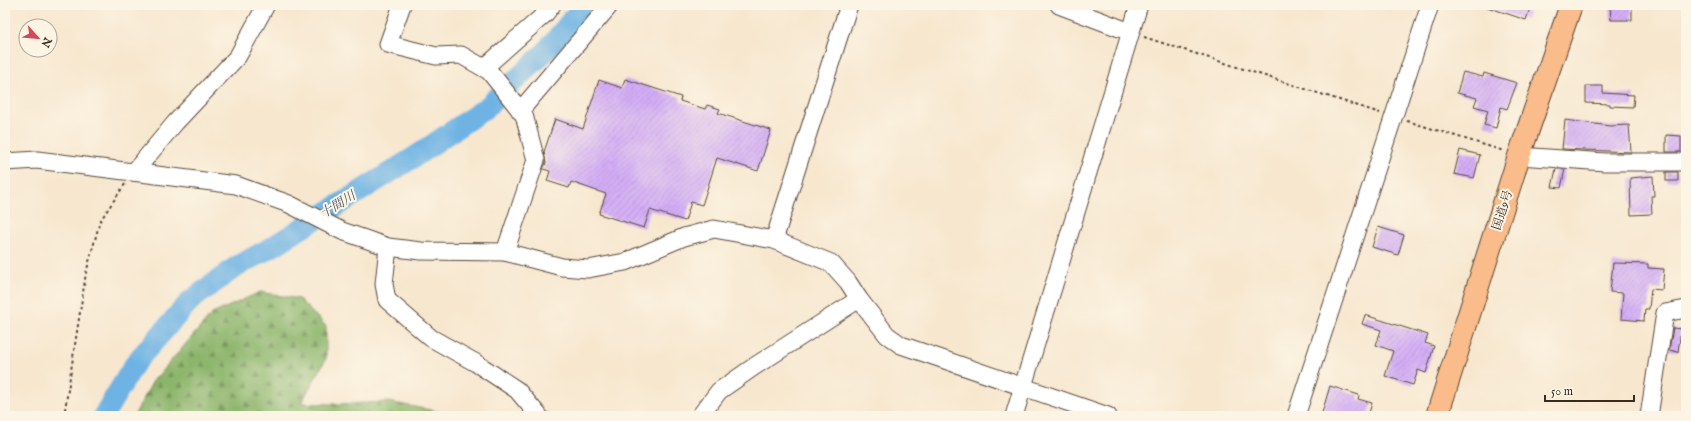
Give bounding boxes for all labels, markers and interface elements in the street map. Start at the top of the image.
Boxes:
north arrow [18,18,58,58]
text: N [37,34,55,50]
water label: 十間川 [317,187,361,223]
street label: 国道9号 [1489,188,1516,232]
scale bar [1545,377,1634,403]
text: 50 m [1551,384,1573,399]

